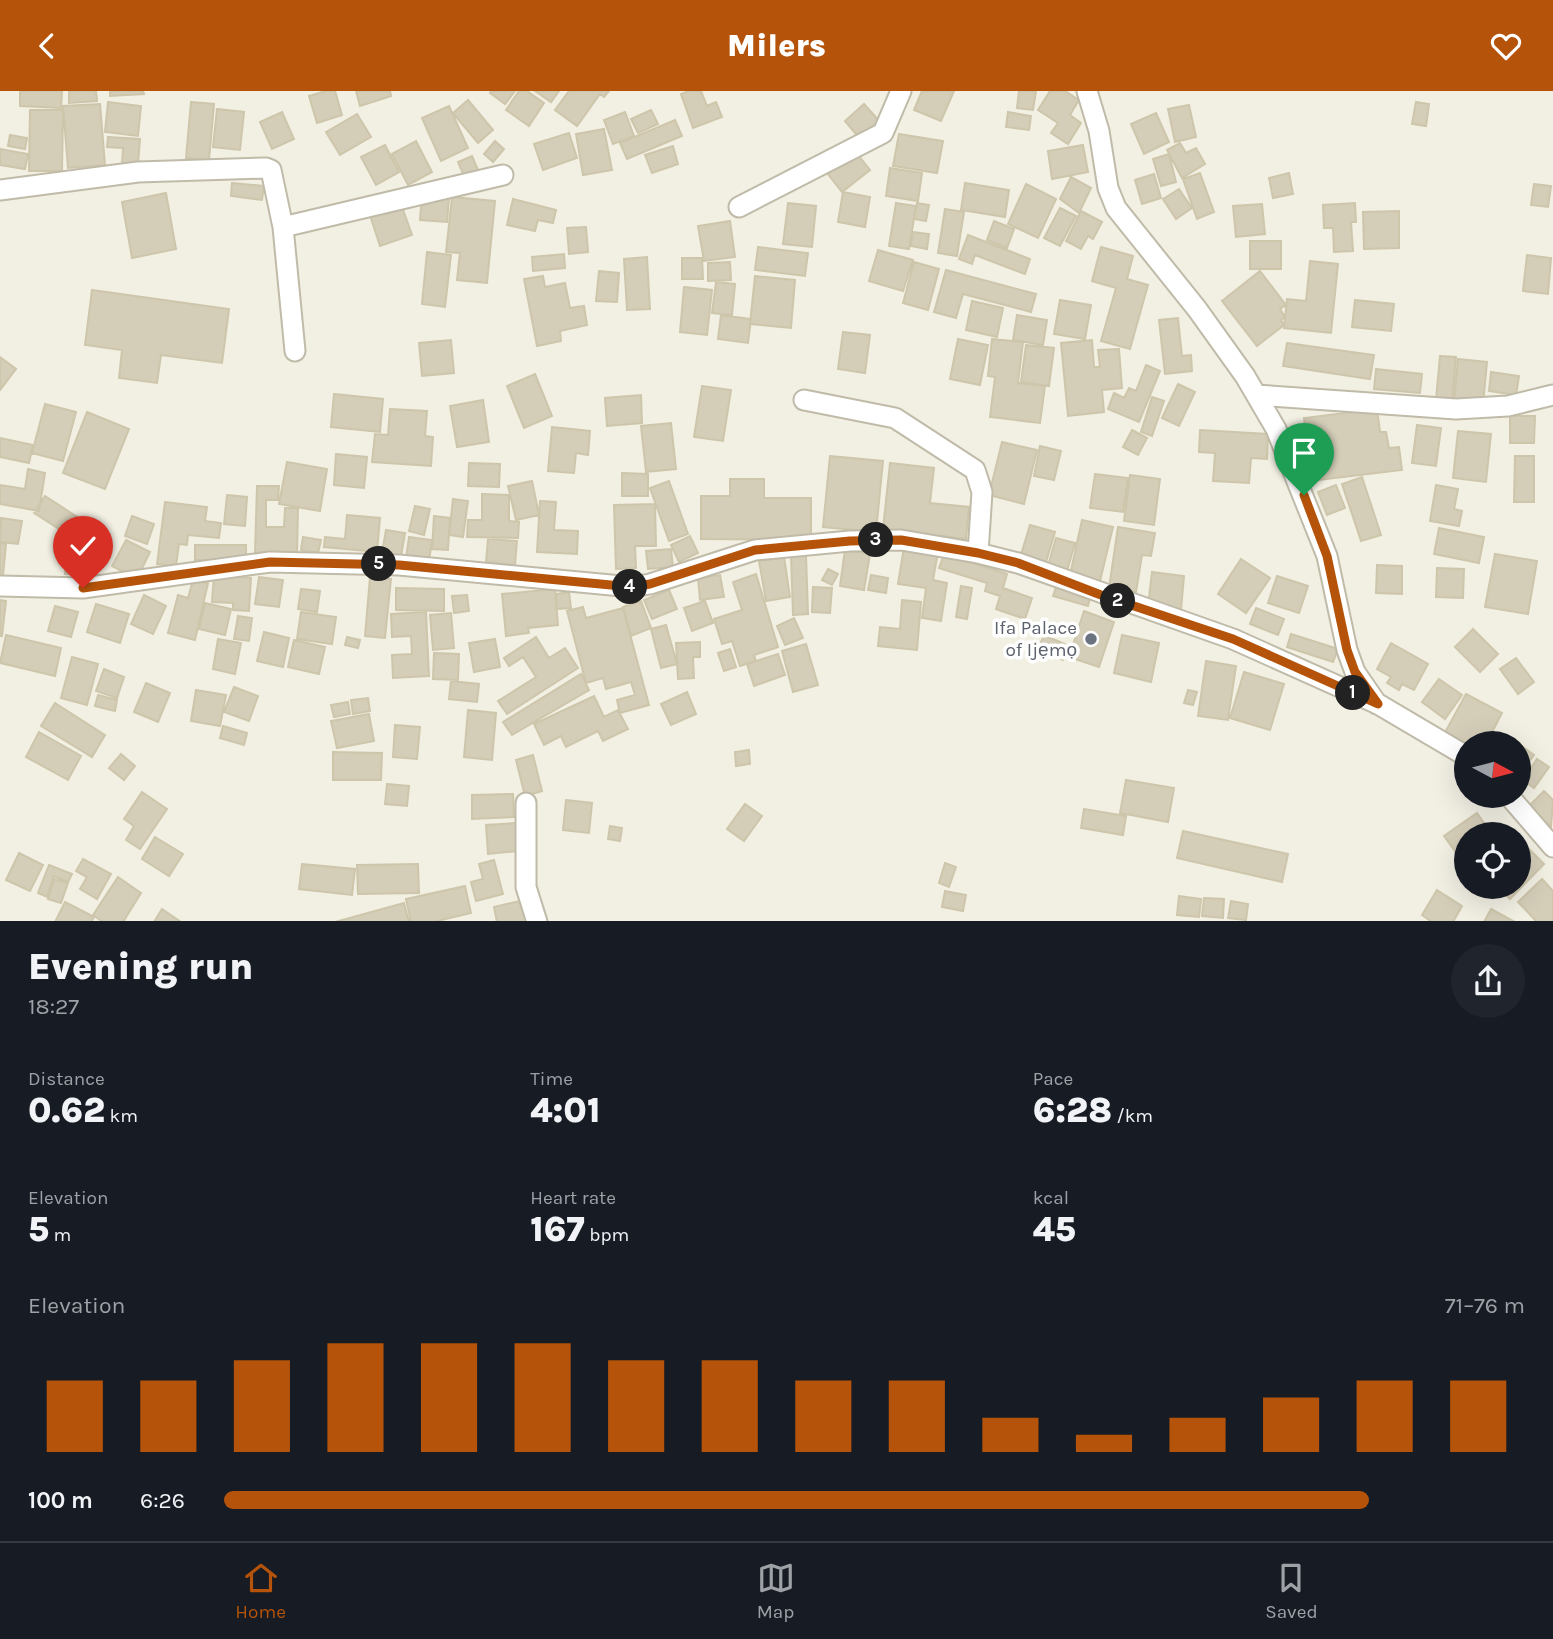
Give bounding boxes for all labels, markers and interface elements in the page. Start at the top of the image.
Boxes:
icon: back [28,27,66,65]
text: Milers [727,27,826,64]
icon: heart [1487,27,1525,65]
pin [1274,423,1334,495]
icon: arrive [1285,434,1323,472]
pin [53,516,113,588]
pin: 3 [858,523,894,557]
icon: check [64,527,102,565]
text: 3 [870,528,881,550]
pin: 5 [362,547,396,581]
text: 5 [373,552,384,574]
pin: 4 [612,569,648,605]
text: 4 [624,575,635,597]
pin: 2 [1100,583,1136,619]
text: 2 [1112,589,1123,611]
place label: Ifa Palace of Ijẹmọ [994,617,1077,661]
marker: Ifa Palace of Ijẹmọ [1083,631,1099,647]
pin: 1 [1336,675,1370,711]
text: 1 [1349,681,1356,703]
north arrow [1454,731,1531,809]
map controls [1454,731,1531,899]
button: locate [1454,822,1531,899]
text: Evening run [28,944,253,989]
button: share [1451,944,1525,1018]
text: 18:27 [28,993,79,1020]
text: Distance [28,1068,105,1090]
text: Time [530,1068,573,1090]
text: Pace [1033,1068,1073,1090]
text: 0.62 [28,1090,105,1131]
text: 4:01 [530,1090,600,1131]
text: 6:28 [1033,1090,1112,1131]
text: km [105,1105,138,1127]
text: /km [1112,1105,1153,1127]
text: Elevation [28,1187,108,1209]
text: Heart rate [530,1187,616,1209]
text: kcal [1033,1187,1069,1209]
text: 5 [28,1209,49,1250]
text: 167 [530,1209,585,1250]
text: 45 [1033,1209,1076,1250]
text: m [49,1224,71,1246]
text: bpm [585,1224,629,1246]
text: Elevation [28,1292,125,1319]
text: 71–76 m [1445,1292,1525,1319]
text: 100 m [28,1487,93,1514]
text: 6:26 [140,1487,185,1514]
tab: Home [235,1559,286,1623]
tab: Map [757,1559,795,1623]
tab: Saved [1265,1559,1318,1623]

